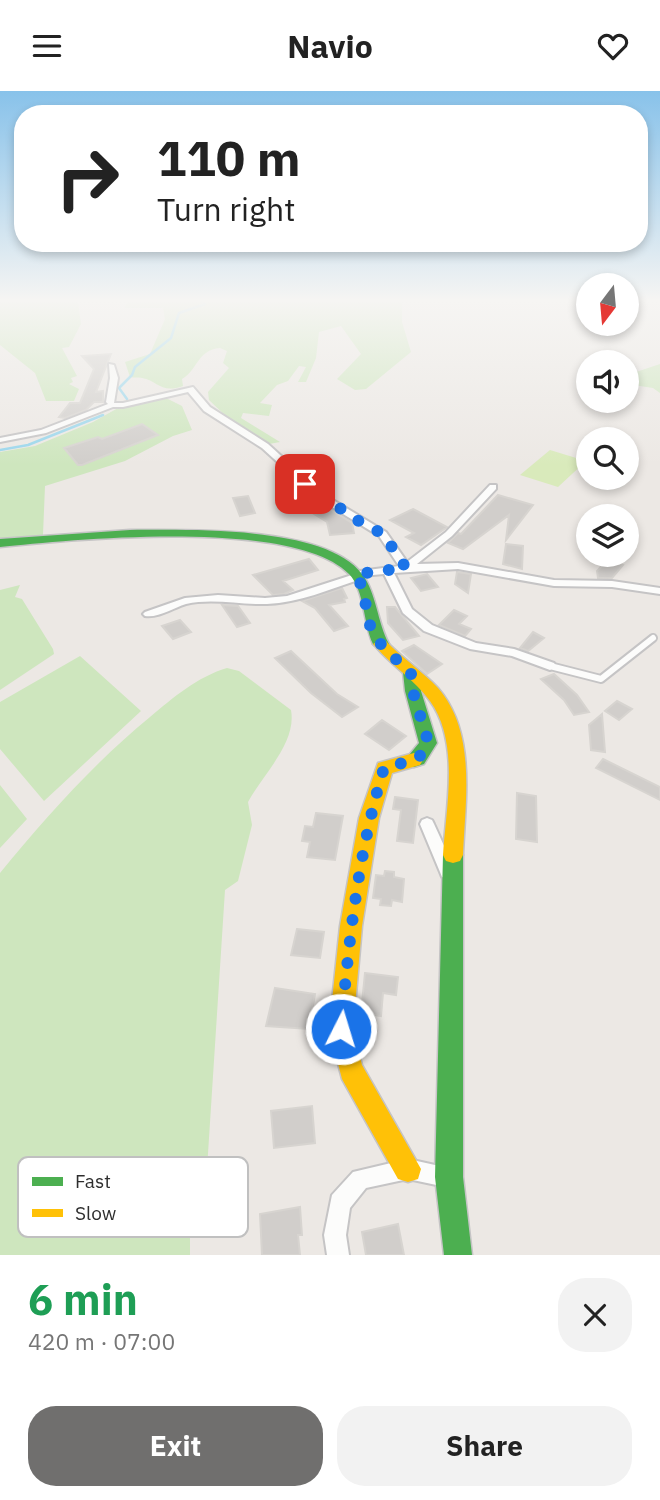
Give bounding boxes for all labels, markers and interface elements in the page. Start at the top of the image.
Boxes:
text: Navio [287,25,373,67]
icon: menu [28,27,66,65]
icon: heart [594,27,632,65]
text: 110 m [157,126,301,189]
icon: right [42,133,133,224]
text: Turn right [157,188,295,230]
north arrow [576,273,639,336]
map controls [576,273,639,567]
button: sound [576,350,639,413]
button: search [576,427,639,490]
pin [275,454,335,514]
icon: arrive [286,465,324,503]
button: layers [576,504,639,567]
position arrow [304,992,378,1066]
legend [18,1157,248,1237]
text: Fast [75,1169,111,1193]
text: Slow [75,1201,116,1225]
text: 6 min [28,1272,138,1327]
button: close [558,1278,632,1352]
text: 420 m · 07:00 [28,1326,175,1356]
button: Exit [28,1406,323,1486]
button: Share [337,1406,632,1486]

